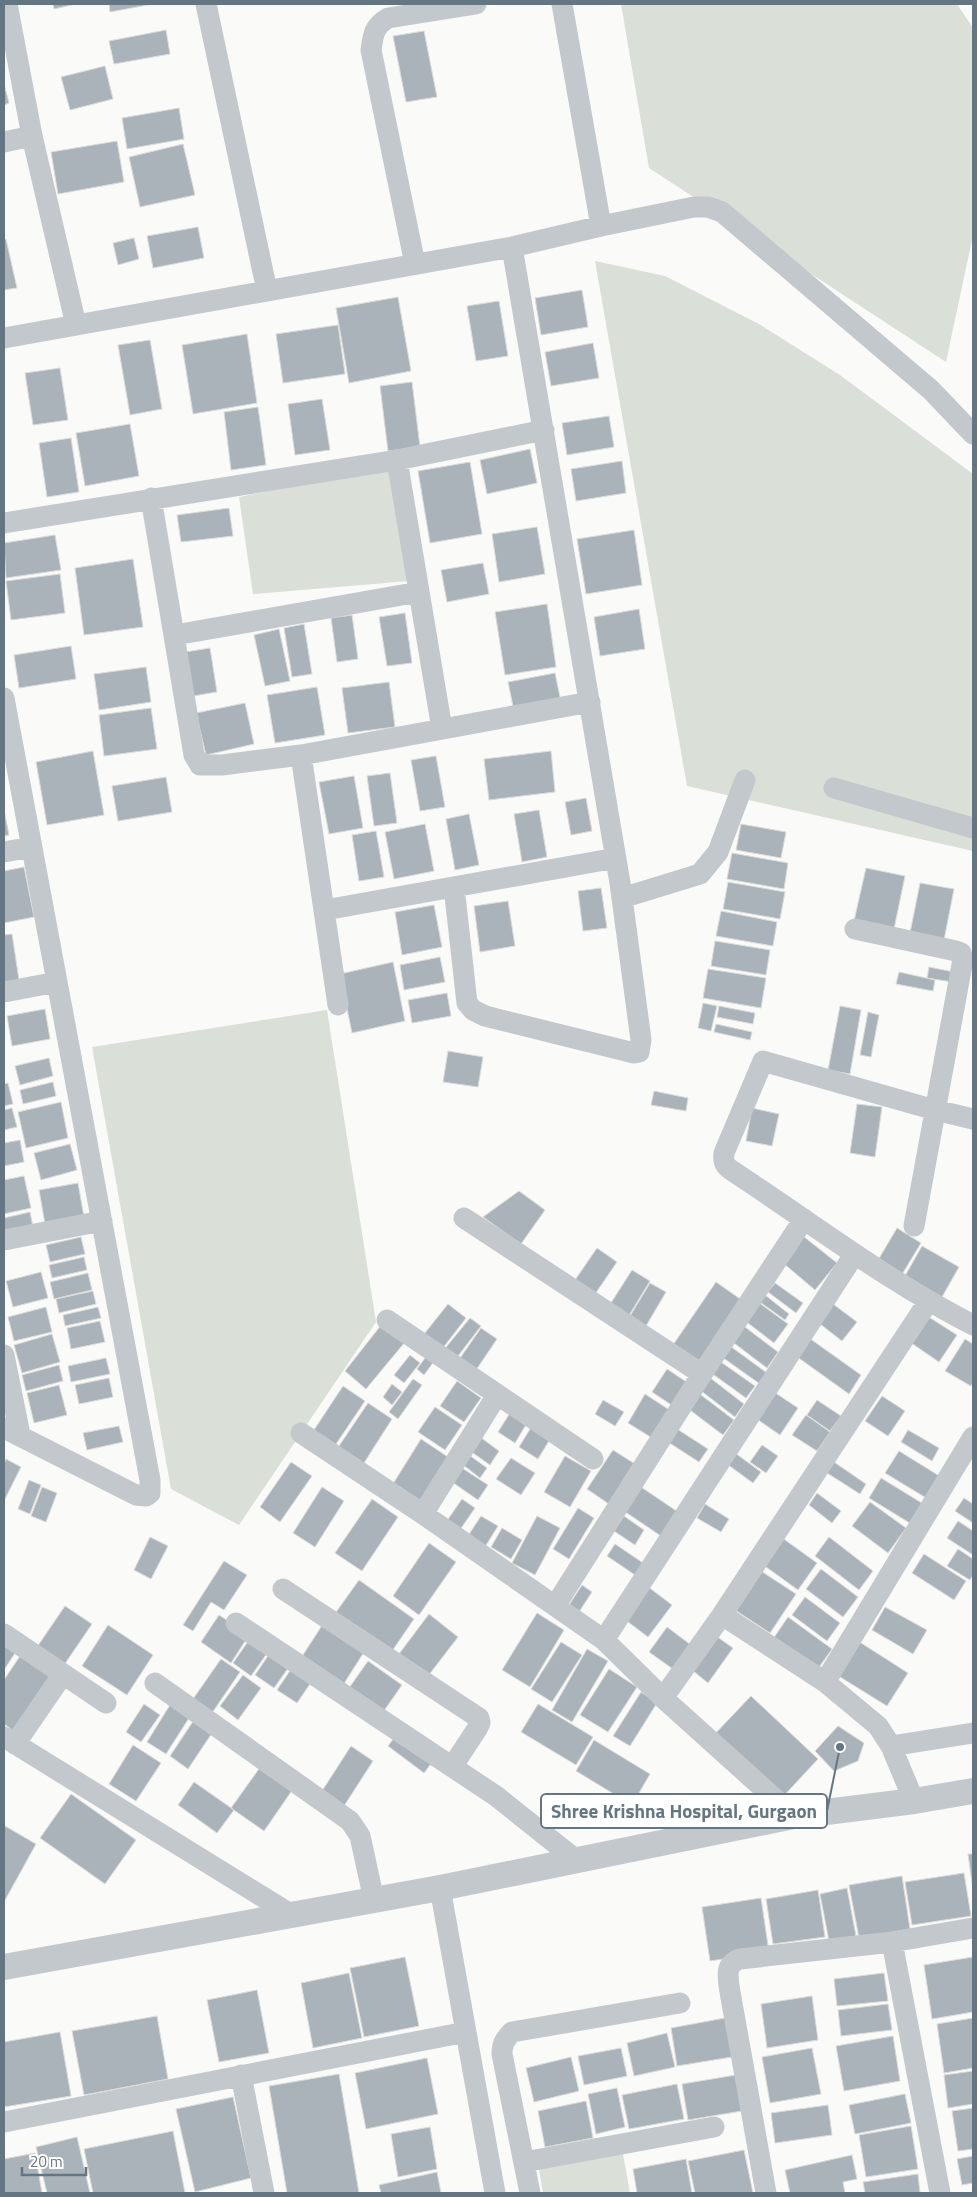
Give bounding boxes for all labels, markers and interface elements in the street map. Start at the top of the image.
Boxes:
callout: Shree Krishna Hospital, Gurgaon [541,1794,827,1828]
text: Shree Krishna Hospital, Gurgaon [551,1796,817,1825]
scale bar [22,2144,86,2176]
text: 20 m [30,2150,63,2173]

